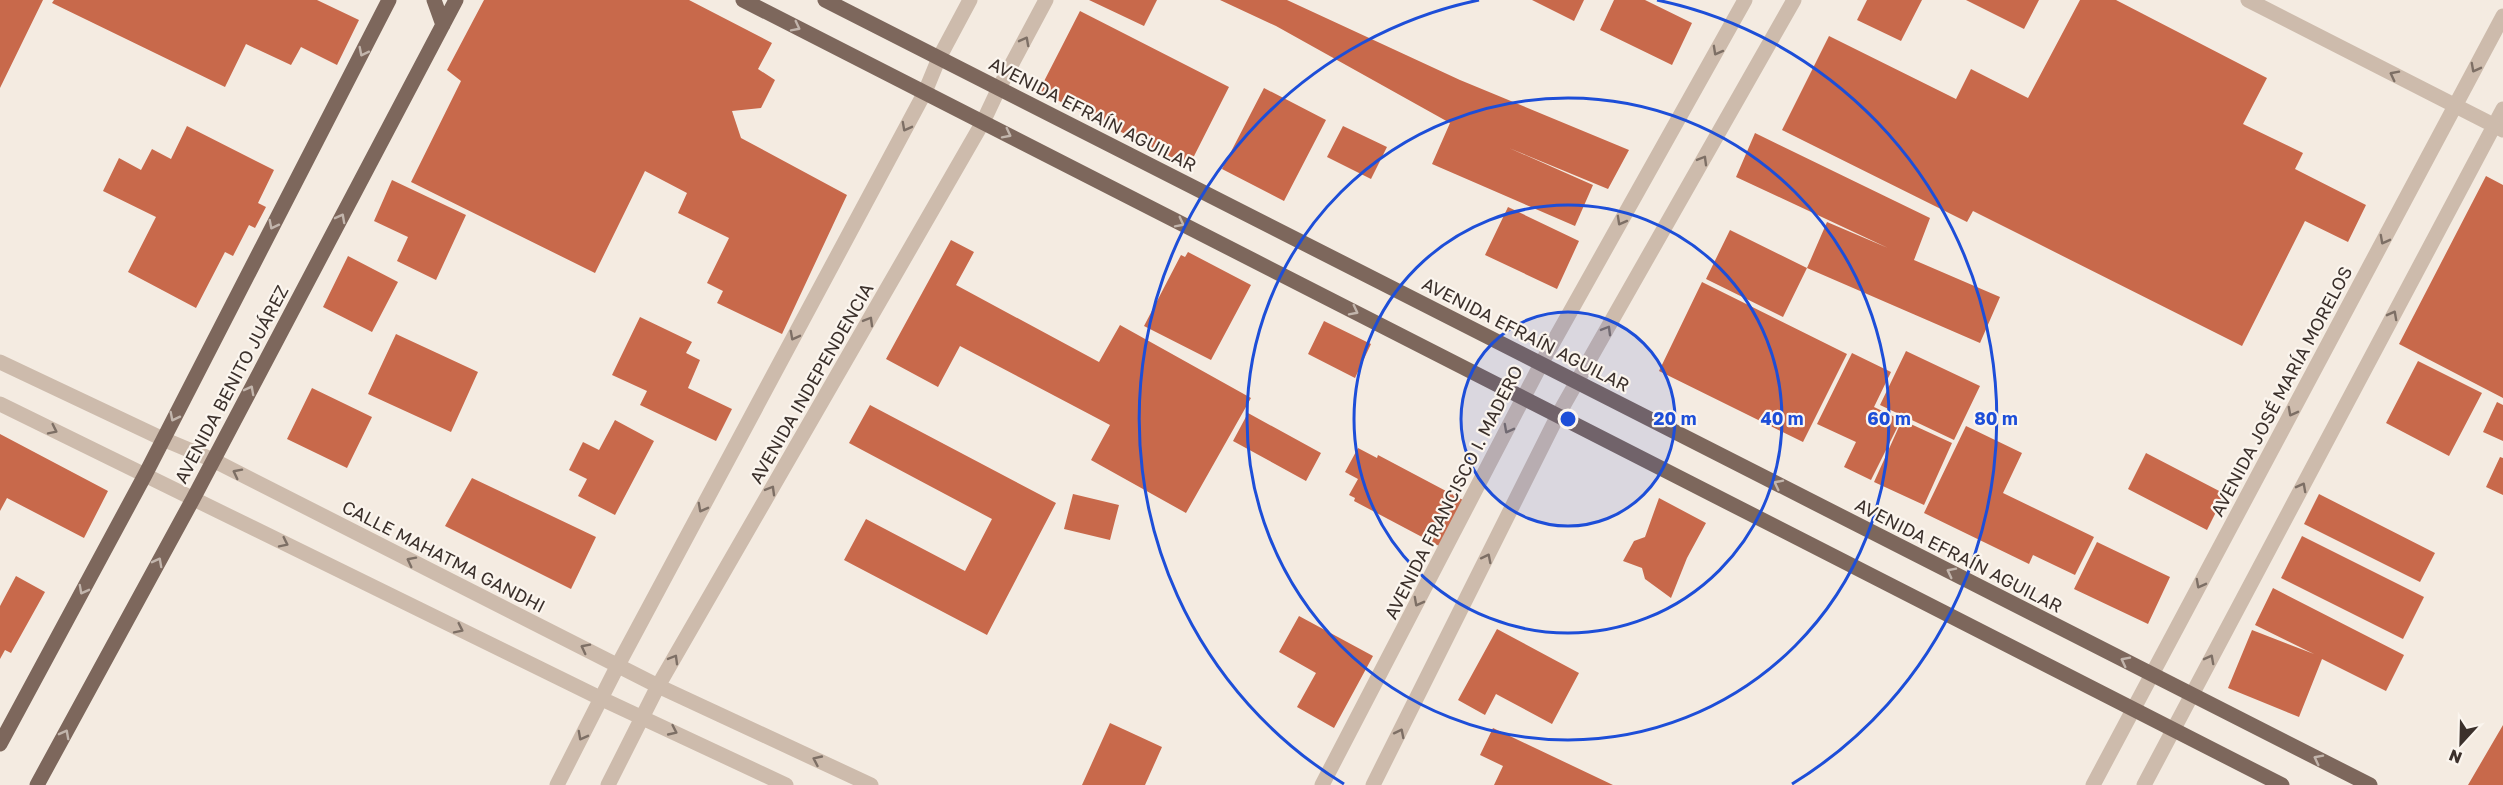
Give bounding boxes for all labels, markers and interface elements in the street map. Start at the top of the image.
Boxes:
one-way arrow [789,19,800,31]
one-way arrow [1018,36,1029,47]
one-way arrow [1713,45,1724,55]
one-way arrow [358,46,370,57]
street label: AVENIDA EFRAÍN AGUILAR [986,52,1200,176]
one-way arrow [2471,62,2483,73]
one-way arrow [2390,71,2401,83]
one-way arrow [902,121,913,131]
one-way arrow [1000,127,1011,138]
one-way arrow [1696,156,1707,166]
one-way arrow [334,213,345,224]
one-way arrow [1174,215,1185,227]
one-way arrow [1617,215,1629,225]
one-way arrow [269,219,280,230]
one-way arrow [2380,234,2391,244]
street label: AVENIDA JOSÉ MARÍA MORELOS [2205,262,2357,520]
street label: AVENIDA EFRAÍN AGUILAR [1419,272,1633,396]
street label: AVENIDA INDEPENDENCIA [744,279,878,487]
street label: AVENIDA BENITO JUÁREZ [169,281,293,487]
one-way arrow [1348,304,1359,315]
one-way arrow [2386,310,2397,321]
one-way arrow [862,317,873,327]
one-way arrow [1600,326,1611,336]
one-way arrow [790,330,801,340]
street label: AVENIDA FRANCISCO I. MADERO [1379,361,1527,623]
one-way arrow [243,386,254,396]
one-way arrow [2288,406,2299,416]
text: 20 m [1654,407,1696,429]
text: 40 m [1760,407,1804,429]
text: 60 m [1867,407,1911,429]
text: 80 m [1974,407,2018,429]
centre of rings [1558,409,1578,429]
one-way arrow [170,411,181,422]
one-way arrow [46,422,57,434]
one-way arrow [1504,423,1515,434]
one-way arrow [232,469,243,481]
one-way arrow [1773,480,1784,491]
one-way arrow [2295,483,2306,493]
one-way arrow [764,486,776,496]
street label: AVENIDA EFRAÍN AGUILAR [1852,493,2066,617]
street label: CALLE MAHATMA GANDHI [339,495,549,617]
one-way arrow [698,502,709,512]
one-way arrow [278,536,289,548]
one-way arrow [1479,554,1491,565]
one-way arrow [406,557,417,568]
one-way arrow [151,558,162,568]
one-way arrow [1947,568,1958,580]
one-way arrow [2196,578,2207,588]
one-way arrow [79,583,90,594]
one-way arrow [1414,596,1425,606]
one-way arrow [453,621,464,633]
one-way arrow [581,644,592,656]
one-way arrow [667,655,678,665]
one-way arrow [2203,655,2214,665]
one-way arrow [2121,657,2132,668]
north arrow [2431,713,2491,773]
one-way arrow [667,724,678,736]
one-way arrow [1392,728,1404,739]
one-way arrow [58,729,69,740]
one-way arrow [578,730,589,741]
text: N [2446,745,2465,768]
one-way arrow [2313,754,2324,766]
one-way arrow [813,756,824,768]

